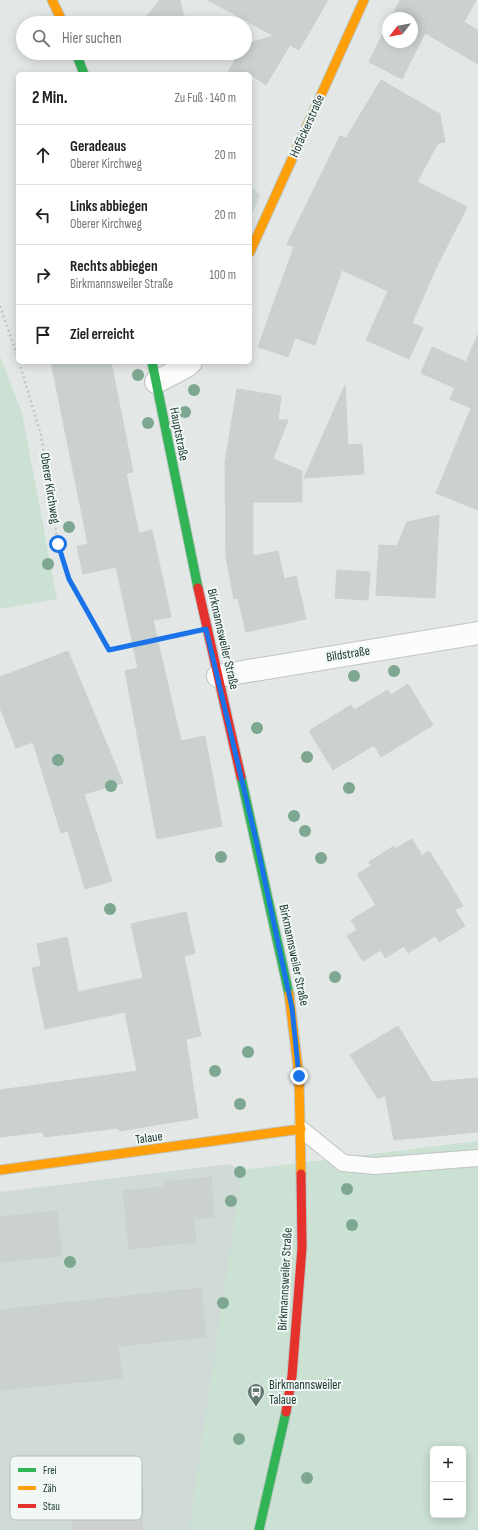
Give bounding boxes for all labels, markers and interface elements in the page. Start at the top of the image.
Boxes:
north arrow [382,12,418,48]
search box [16,16,252,60]
icon: search [30,27,52,49]
text: Hier suchen [62,29,122,48]
text: 2 Min. [32,88,68,108]
text: Zu Fuß · 140 m [175,90,236,106]
street label: Hofäckerstraße [286,92,328,160]
text: Geradeaus [70,137,126,156]
icon: ahead [32,144,54,166]
text: 20 m [214,147,236,163]
text: Oberer Kirchweg [70,156,142,172]
text: Links abbiegen [70,197,148,216]
icon: left [32,204,54,226]
text: 20 m [214,207,236,223]
text: Oberer Kirchweg [70,216,142,232]
text: Rechts abbiegen [70,257,158,276]
icon: right [32,264,54,286]
text: 100 m [209,267,236,283]
text: Birkmannsweiler Straße [70,276,173,292]
icon: arrive [32,324,54,346]
text: Ziel erreicht [70,325,134,344]
street label: Hauptstraße [166,406,192,462]
street label: Oberer Kirchweg [36,451,64,525]
route start [49,535,67,553]
street label: Birkmannsweiler Straße [204,587,242,691]
street label: Bildstraße [325,643,371,665]
street label: Birkmannsweiler Straße [275,903,313,1007]
route end [290,1067,308,1085]
street label: Talaue [134,1128,164,1148]
street label: Birkmannsweiler Straße [274,1227,296,1331]
place label: Birkmannsweiler Talaue [269,1377,342,1408]
bus stop icon: Birkmannsweiler Talaue [246,1382,266,1407]
map controls [430,1446,466,1518]
button: + [430,1446,466,1482]
legend [10,1456,142,1520]
text: Frei [43,1464,57,1477]
text: Zäh [43,1482,57,1495]
button: − [430,1482,466,1518]
text: Stau [43,1500,60,1513]

